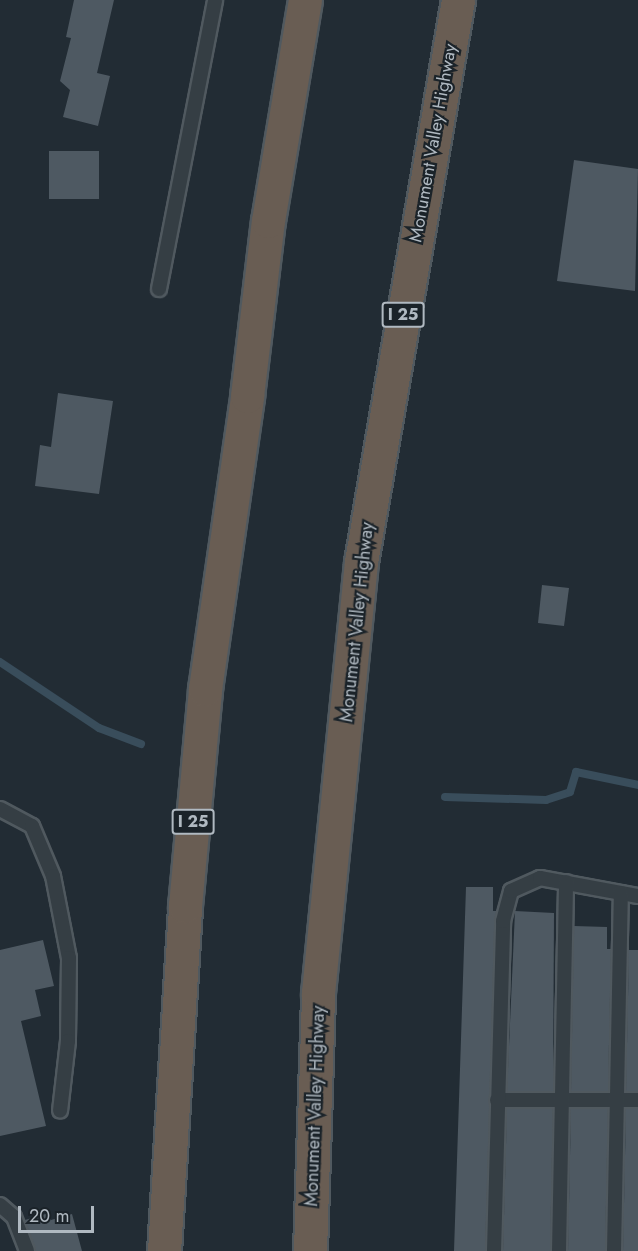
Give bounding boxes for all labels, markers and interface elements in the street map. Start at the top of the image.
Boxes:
street label: Monument Valley Highway [405,42,461,244]
road number: I 25 [380,302,426,328]
street label: Monument Valley Highway [336,521,378,723]
road number: I 25 [170,809,216,835]
street label: Monument Valley Highway [301,1005,329,1207]
scale bar [21,1194,98,1232]
text: 20 m [29,1203,69,1229]

